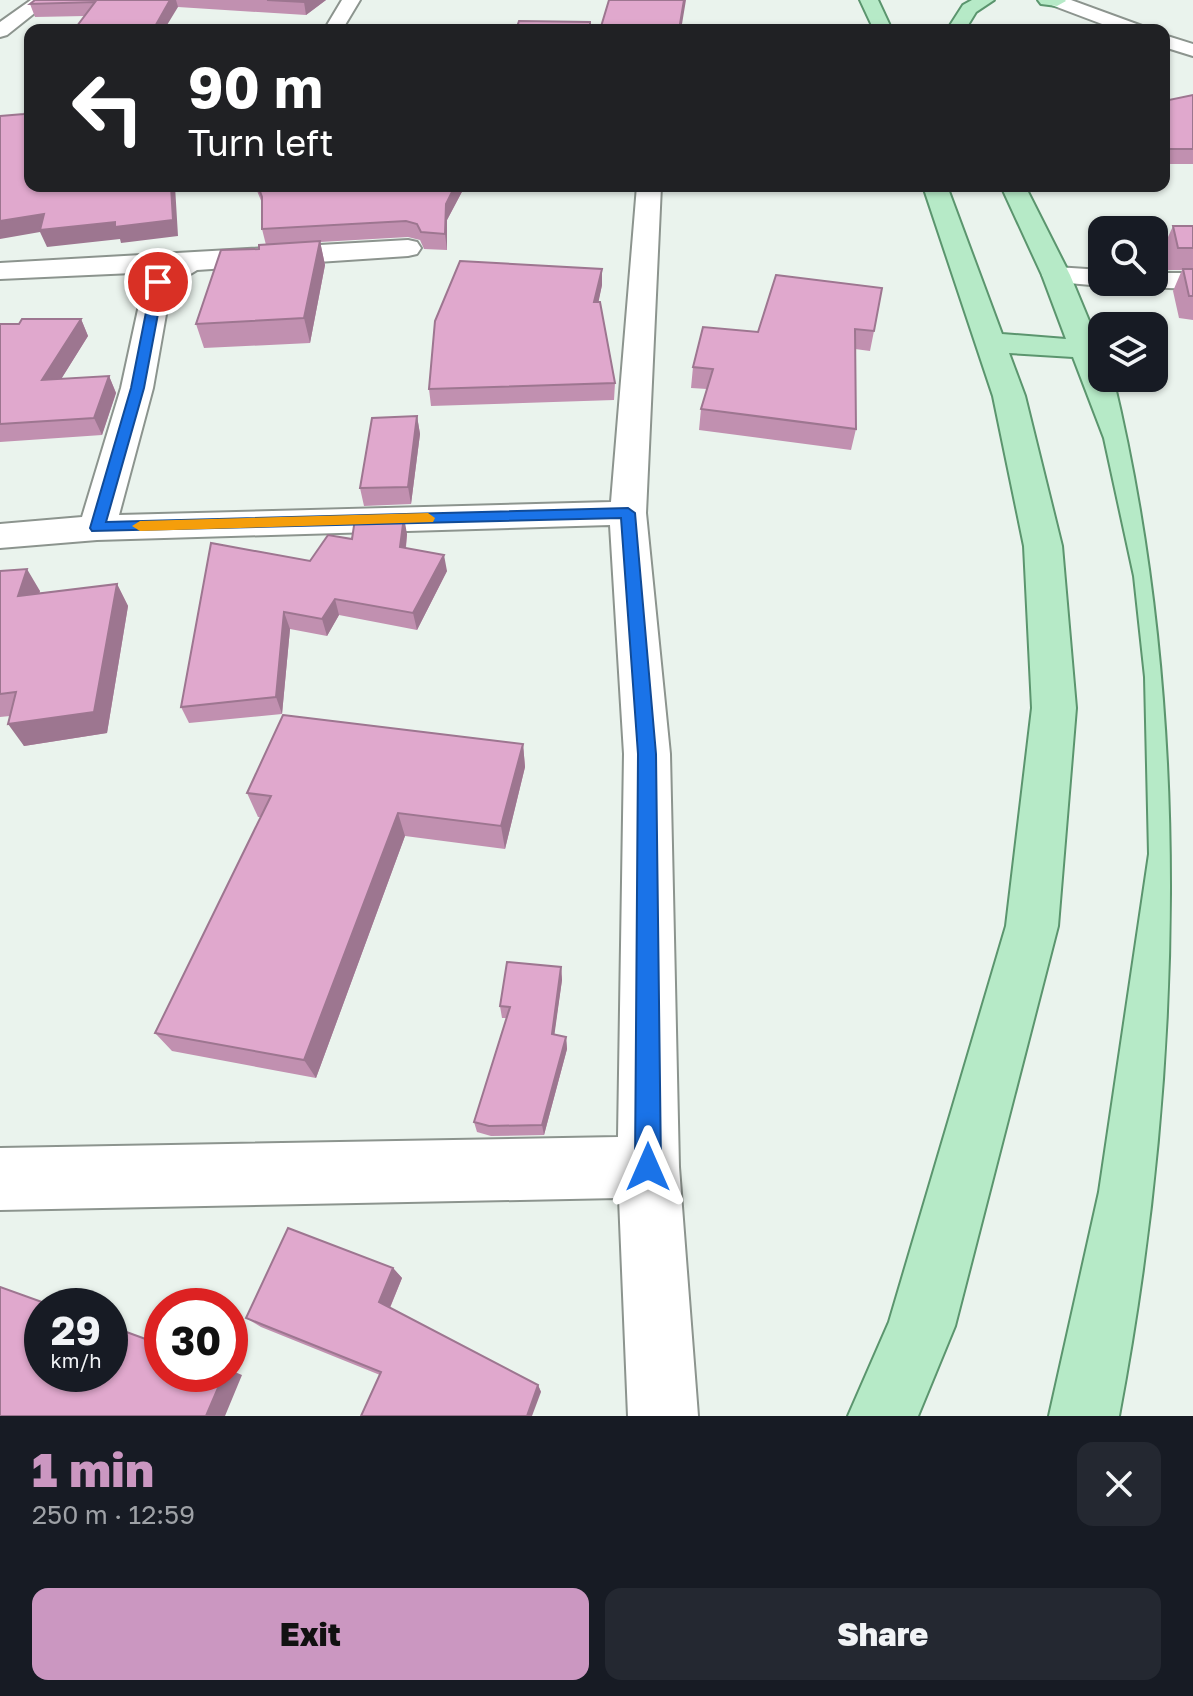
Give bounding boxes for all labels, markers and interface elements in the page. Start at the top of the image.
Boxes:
text: 90 m [188,53,323,120]
icon: left [56,56,160,160]
text: Turn left [188,121,334,164]
map controls [1088,216,1168,392]
button: search [1088,216,1168,296]
pin [124,248,192,316]
icon: arrive [136,260,180,304]
button: layers [1088,312,1168,392]
position arrow [606,1125,690,1209]
speed limit sign: 30 [144,1288,248,1392]
text: 29 [51,1306,101,1354]
text: km/h [51,1348,101,1372]
text: 1 min [32,1440,154,1498]
button: close [1077,1442,1161,1526]
text: 250 m · 12:59 [32,1499,195,1530]
button: Exit [32,1588,589,1680]
button: Share [605,1588,1161,1680]

